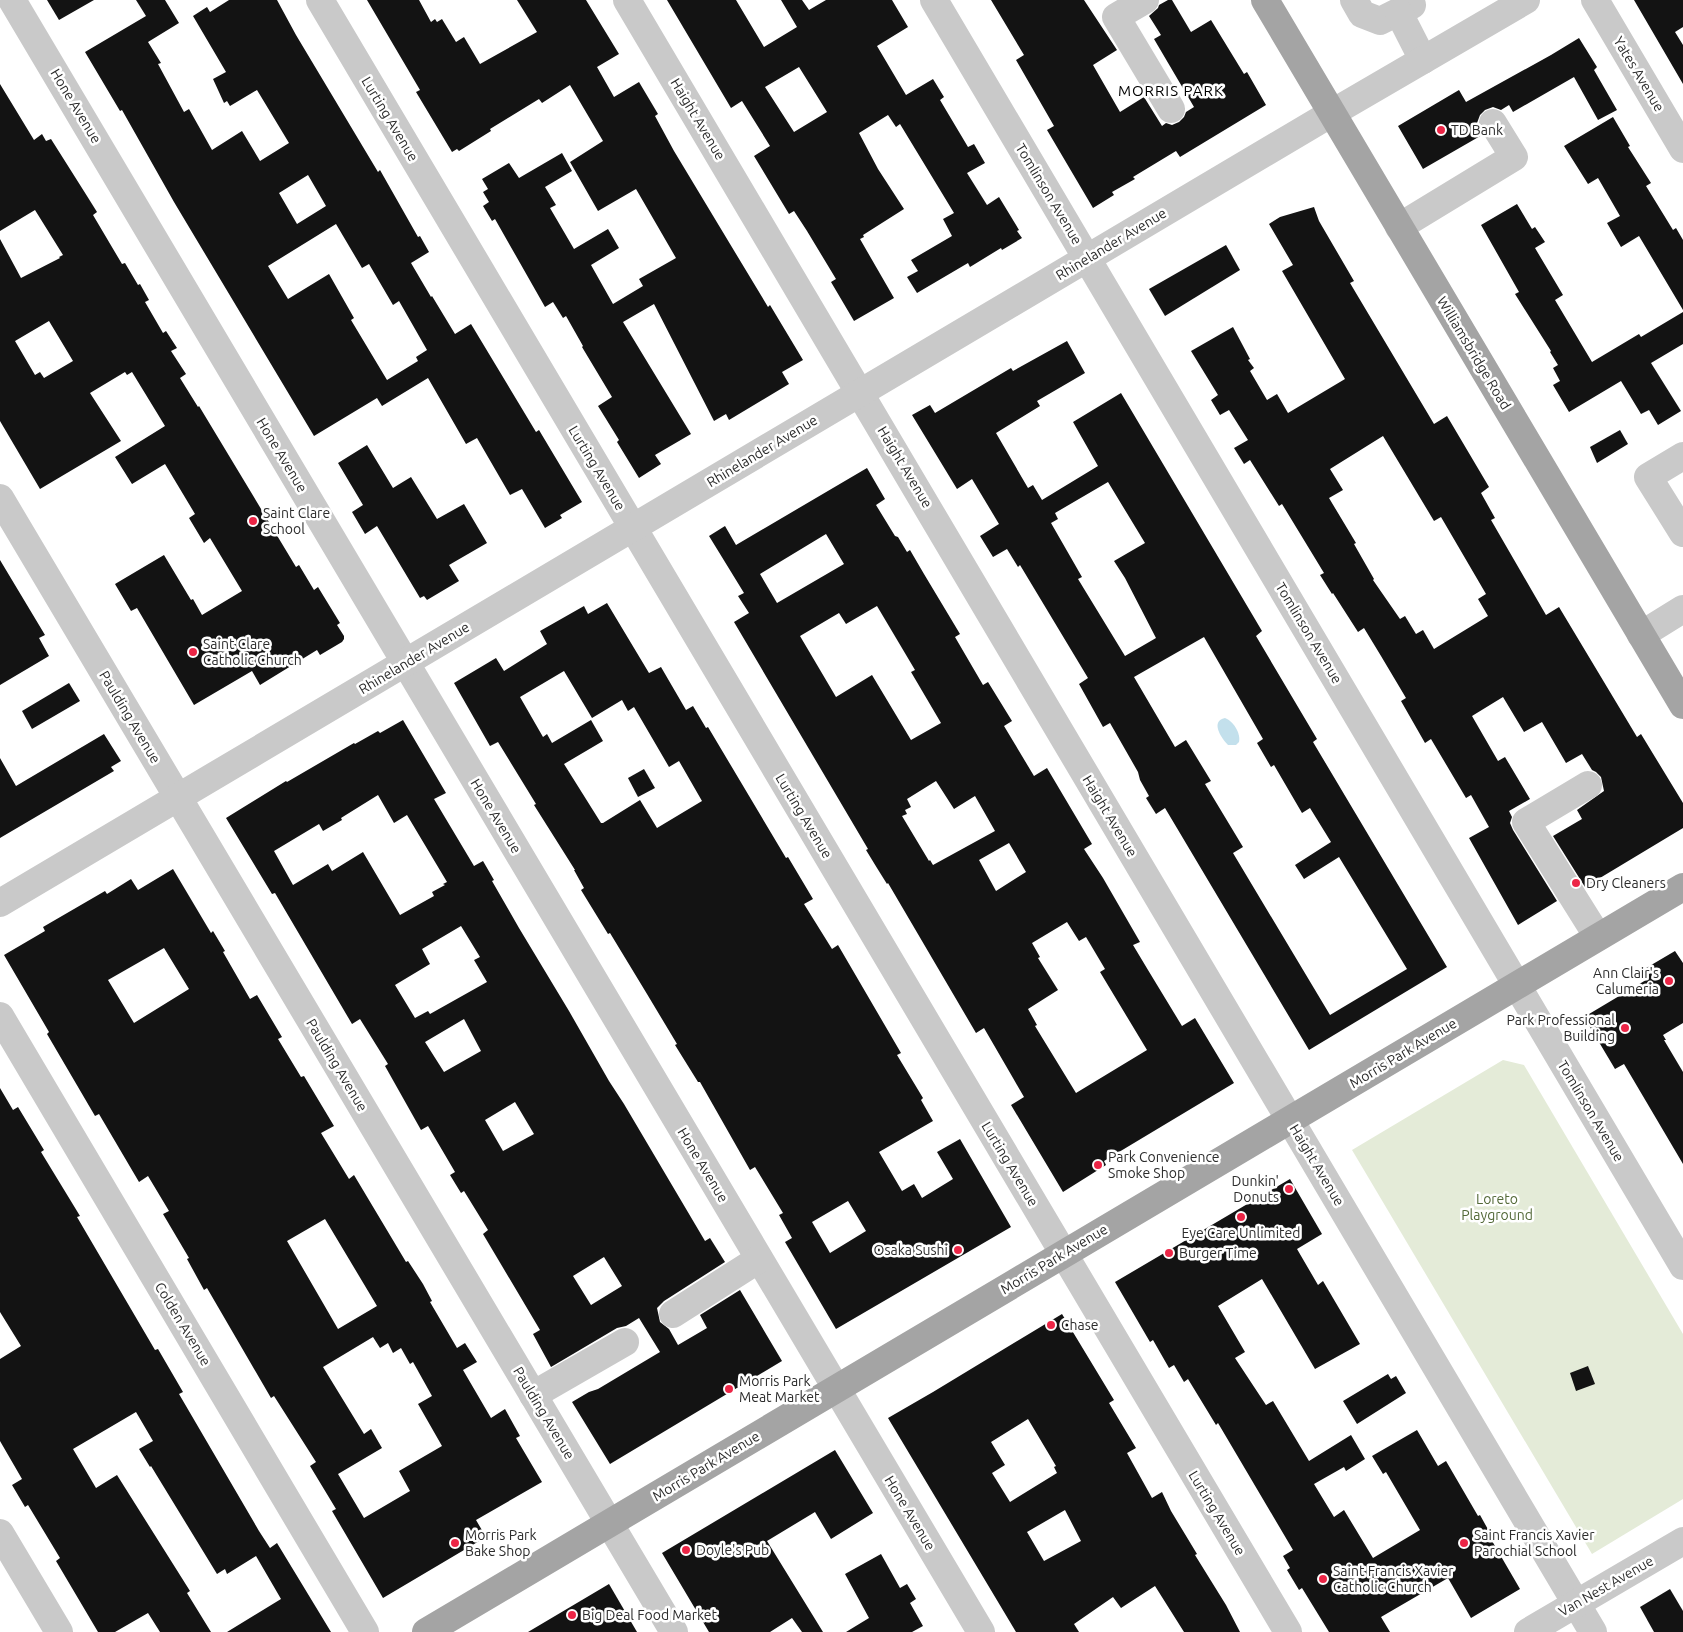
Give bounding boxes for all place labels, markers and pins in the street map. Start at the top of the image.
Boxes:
place label: TD Bank [1451,122,1503,138]
marker: TD Bank [1435,124,1447,136]
place label: Saint Clare School [263,505,330,537]
marker: Saint Clare School [247,515,259,527]
place label: Saint Clare Catholic Church [203,636,302,668]
marker: Saint Clare Catholic Church [187,646,199,658]
place label: Dry Cleaners [1586,875,1666,891]
marker: Dry Cleaners [1570,877,1582,889]
place label: Ann Clair's Calumeria [1593,965,1659,997]
marker: Ann Clair's Calumeria [1663,975,1675,987]
place label: Park Professional Building [1506,1012,1615,1044]
marker: Park Professional Building [1619,1022,1631,1034]
place label: Park Convenience Smoke Shop [1108,1149,1220,1181]
marker: Park Convenience Smoke Shop [1092,1159,1104,1171]
place label: Dunkin' Donuts [1232,1173,1279,1205]
marker: Dunkin' Donuts [1283,1183,1295,1195]
marker: Eye Care Unlimited [1235,1211,1247,1223]
place label: Eye Care Unlimited [1182,1225,1300,1241]
place label: Osaka Sushi [874,1242,948,1258]
marker: Osaka Sushi [952,1244,964,1256]
place label: Burger Time [1179,1245,1257,1261]
marker: Burger Time [1163,1247,1175,1259]
place label: Chase [1061,1317,1099,1333]
marker: Chase [1045,1319,1057,1331]
place label: Morris Park Meat Market [739,1373,820,1405]
marker: Morris Park Meat Market [723,1383,735,1395]
place label: Morris Park Bake Shop [465,1527,536,1559]
place label: Saint Francis Xavier Parochial School [1474,1527,1595,1559]
marker: Morris Park Bake Shop [449,1537,461,1549]
marker: Saint Francis Xavier Parochial School [1458,1537,1470,1549]
place label: Doyle's Pub [696,1542,769,1558]
marker: Doyle's Pub [680,1544,692,1556]
place label: Saint Francis Xavier Catholic Church [1333,1563,1454,1595]
marker: Saint Francis Xavier Catholic Church [1317,1573,1329,1585]
place label: Big Deal Food Market [582,1607,718,1623]
marker: Big Deal Food Market [566,1609,578,1621]

